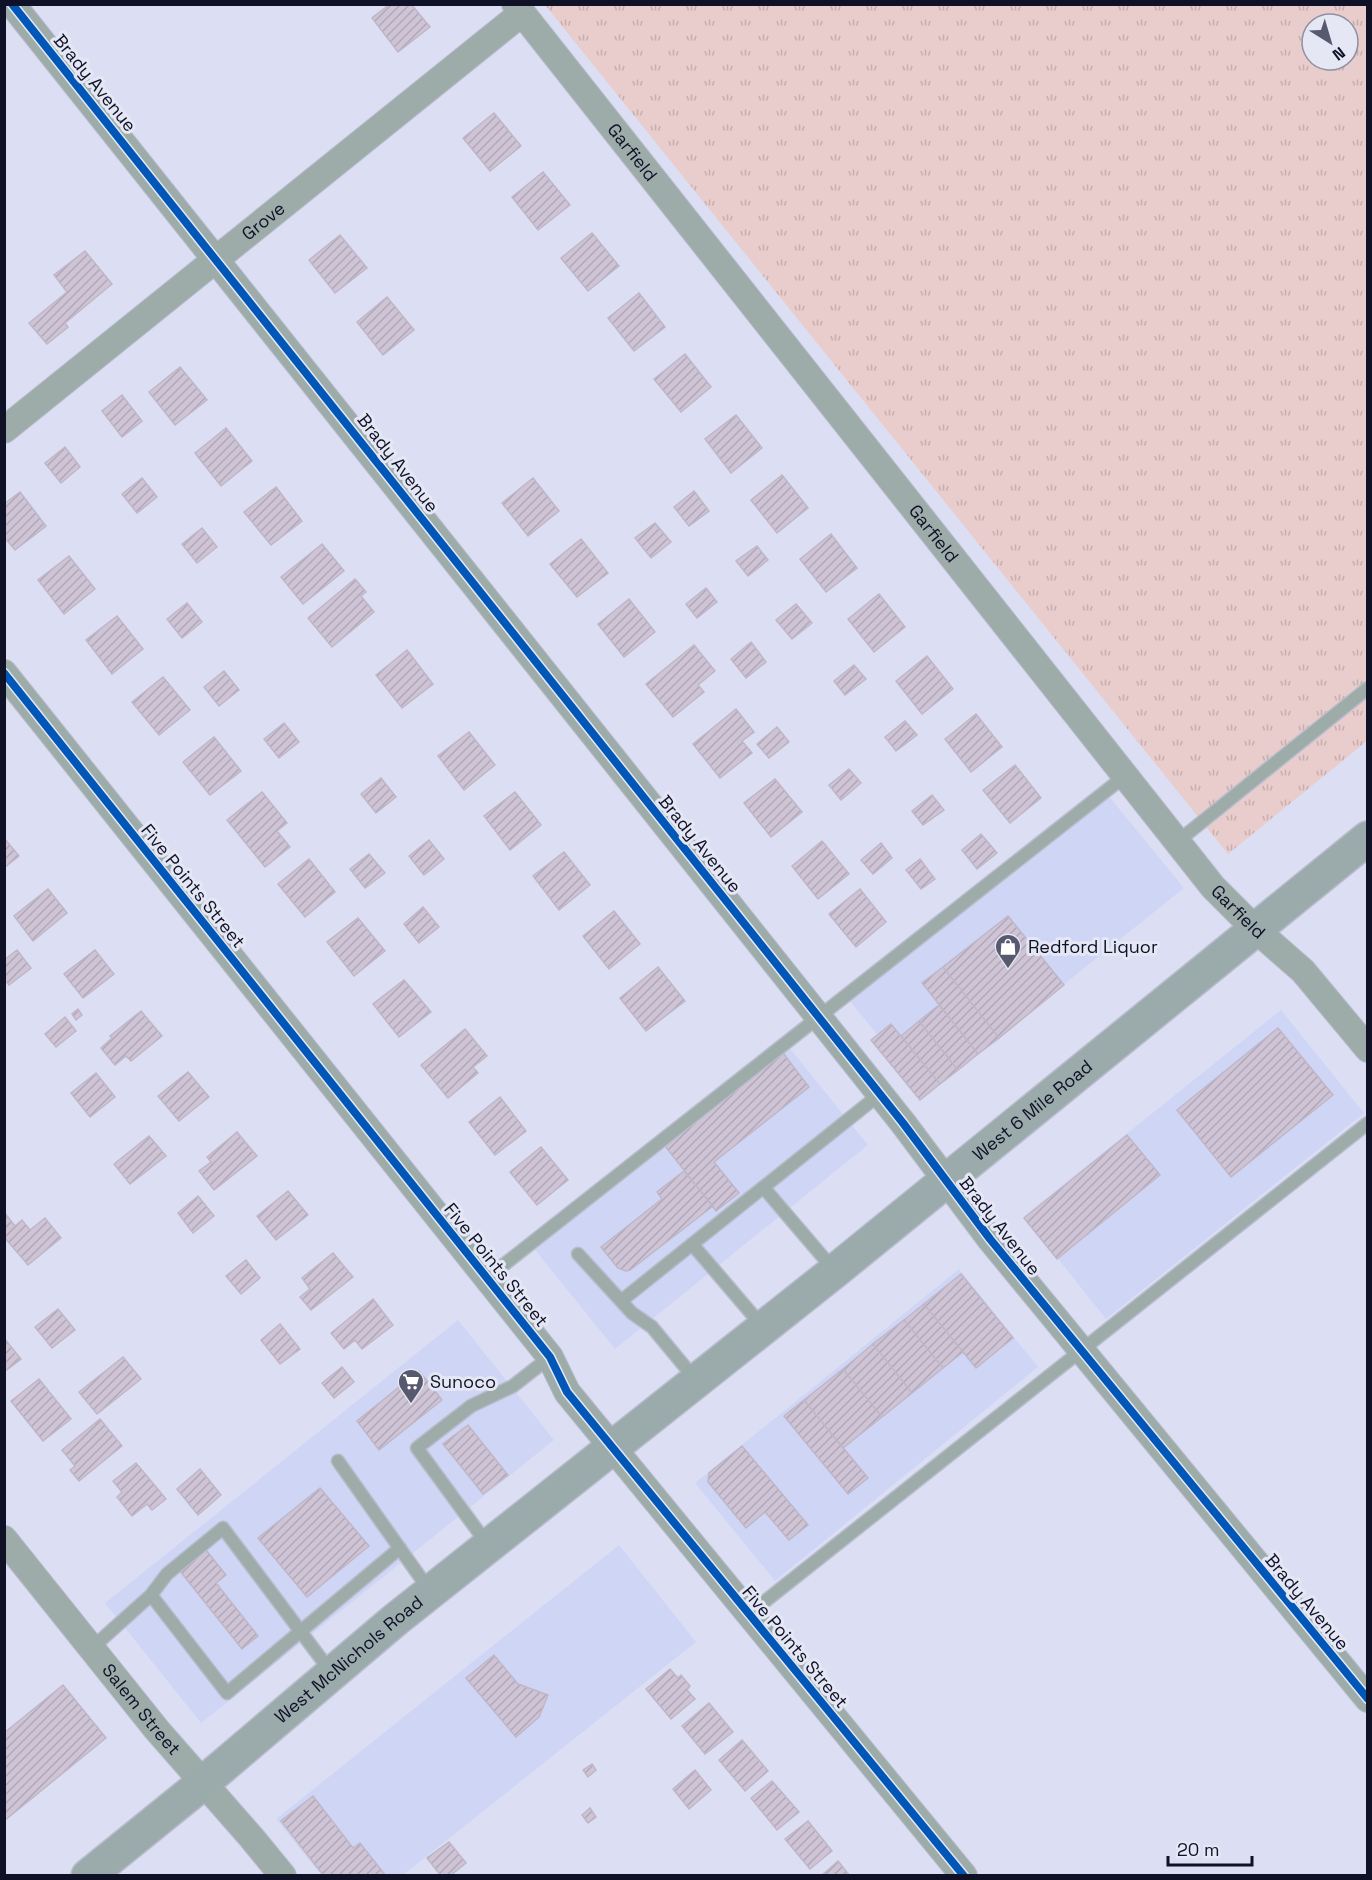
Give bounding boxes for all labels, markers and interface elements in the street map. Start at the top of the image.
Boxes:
north arrow [1300,12,1360,72]
street label: Brady Avenue [49,29,142,136]
text: N [1328,42,1349,65]
street label: Garfield [603,118,663,186]
street label: Grove [237,196,289,245]
street label: Brady Avenue [353,409,444,517]
street label: Garfield [904,500,964,567]
street label: Brady Avenue [654,790,747,897]
street label: Five Points Street [136,819,250,952]
street label: Garfield [1206,880,1270,944]
shop icon: Redford Liquor [993,932,1023,970]
place label: Redford Liquor [1028,935,1158,958]
street label: West 6 Mile Road [968,1054,1097,1166]
street label: Brady Avenue [955,1172,1046,1280]
street label: Five Points Street [439,1198,553,1331]
supermarket icon: Sunoco [396,1367,426,1405]
place label: Sunoco [430,1370,496,1393]
street label: Brady Avenue [1260,1549,1354,1655]
street label: Five Points Street [737,1581,853,1713]
street label: West McNichols Road [270,1590,427,1728]
street label: Salem Street [97,1659,186,1760]
scale bar [1168,1829,1252,1867]
text: 20 m [1177,1838,1220,1861]

